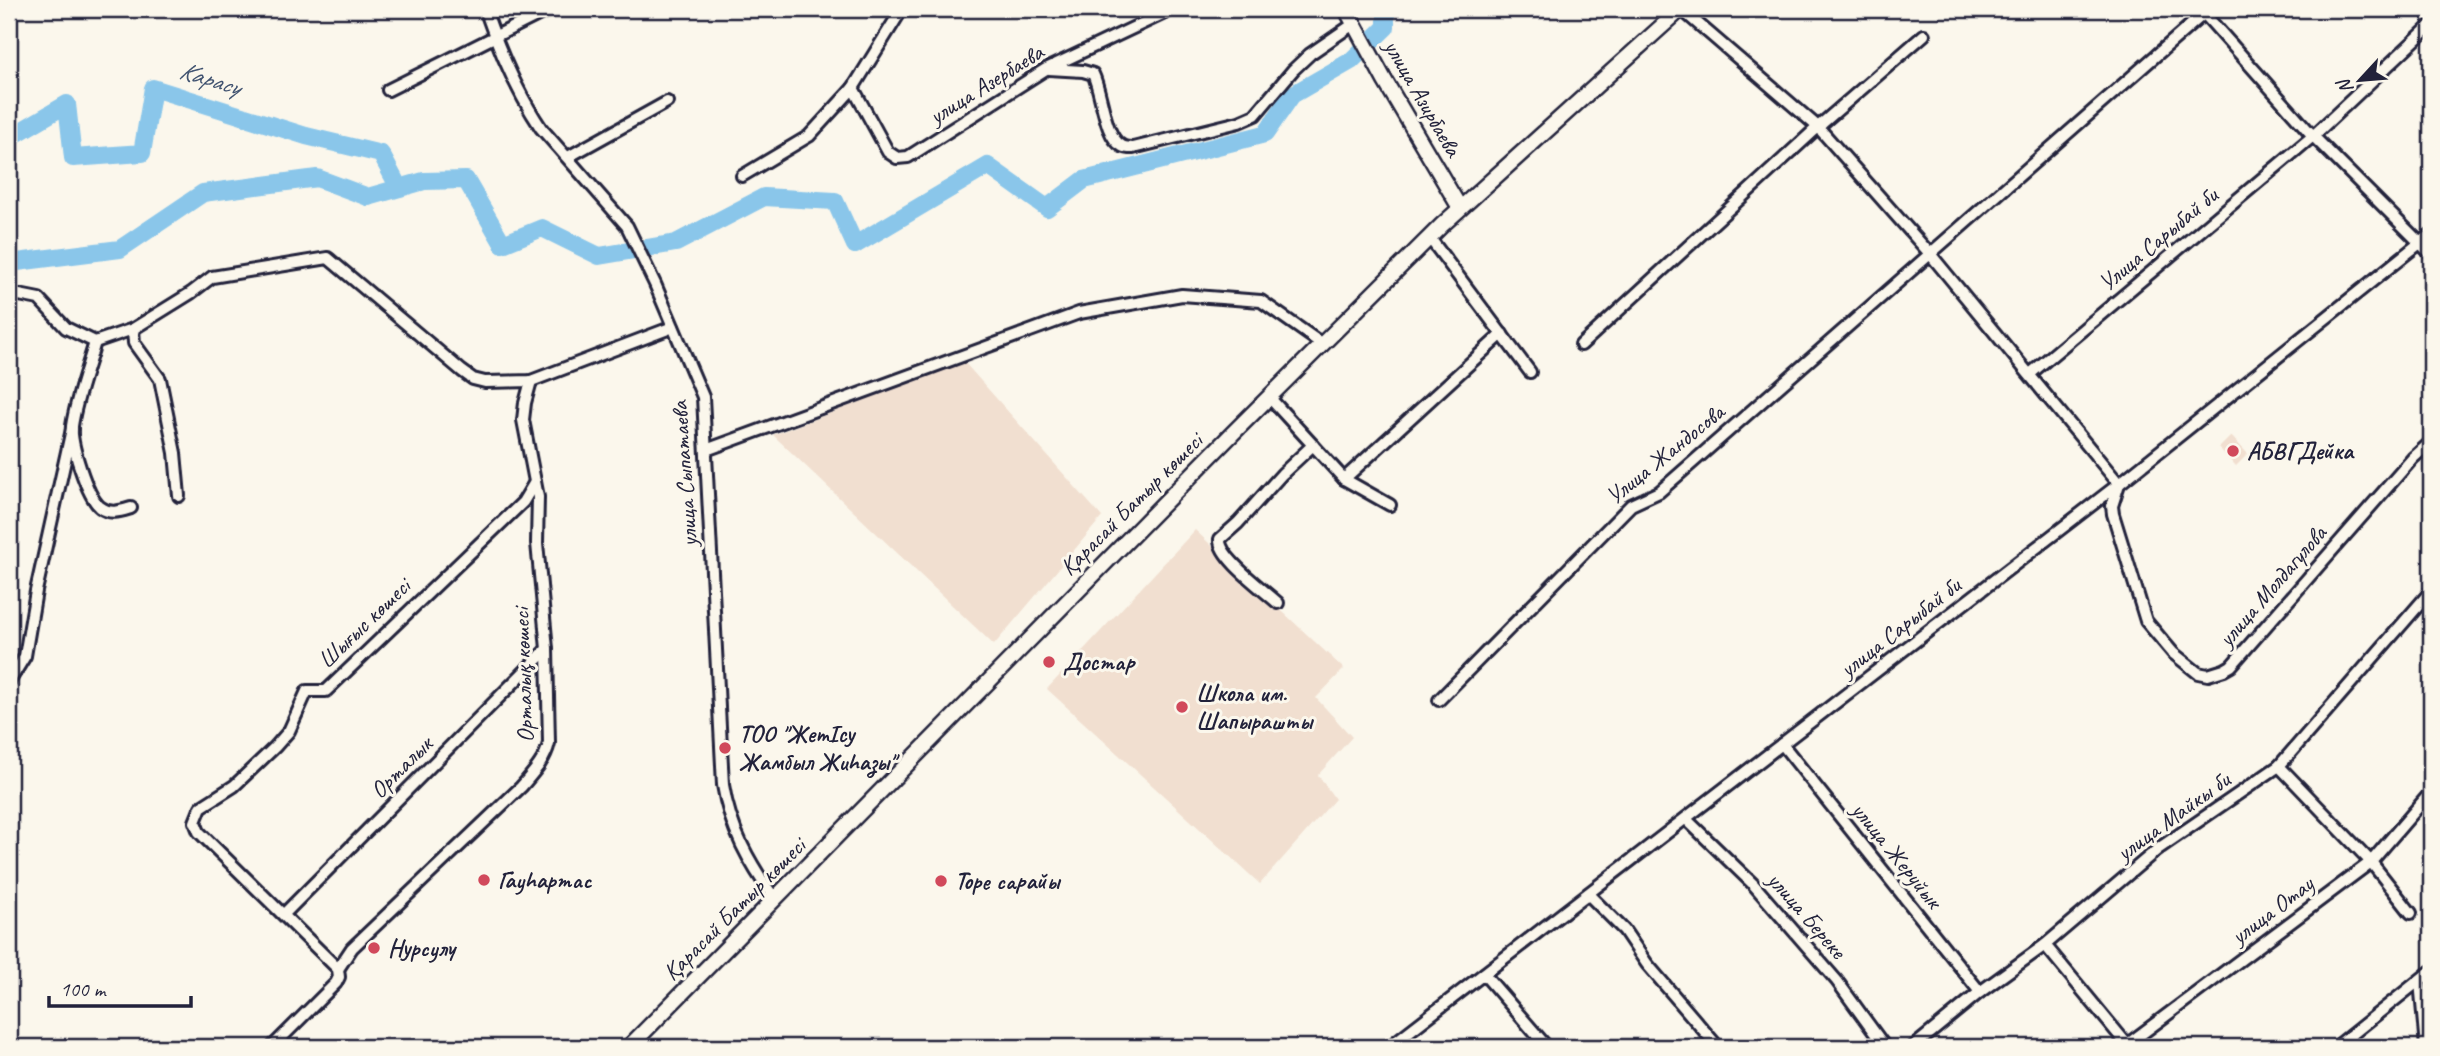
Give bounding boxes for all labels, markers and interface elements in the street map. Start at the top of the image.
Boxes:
street label: улица Азирбаева [1376,32,1469,163]
street label: улица Азербаева [922,36,1050,132]
north arrow [2324,46,2394,116]
water label: Карасу [176,54,248,104]
text: N [2331,74,2359,98]
street label: Улица Сарыбай би [2092,179,2225,298]
street label: Улица Жандосова [1600,396,1732,511]
street label: улица Сыпатаева [664,399,704,550]
street label: Қарасай Батыр көшесі [1053,424,1211,582]
place label: АБВГДейка [2247,436,2355,466]
marker: АБВГДейка [2225,443,2241,459]
street label: улица Молдагулова [2210,518,2334,654]
street label: улица Сарыбай би [1832,569,1968,685]
street label: Шығыс көшесі [311,570,418,675]
street label: Орталық көшесі [506,604,540,743]
place label: Достар [1063,647,1136,677]
marker: Достар [1041,654,1057,670]
place label: Школа им. Шапырашты [1196,678,1314,736]
marker: Школа им. Шапырашты [1174,699,1190,715]
place label: ТОО "ЖетIсу Жамбыл Жиhазы" [739,719,900,778]
street label: Орталык [363,728,440,805]
marker: ТОО "ЖетIсу Жамбыл Жиhазы" [717,740,733,756]
street label: улица Майкы би [2109,763,2237,868]
street label: улица Жеруйык [1844,794,1950,916]
street label: Қарасай Батыр көшесі [656,829,814,987]
street label: улица Береке [1760,864,1854,966]
place label: Гауhартас [498,865,593,895]
place label: Торе сарайы [955,866,1061,896]
street label: улица Отау [2223,868,2321,952]
marker: Гауhартас [476,872,492,888]
marker: Торе сарайы [933,873,949,889]
place label: Нурсулу [388,933,458,963]
marker: Нурсулу [366,940,382,956]
scale bar [49,965,191,1009]
text: 100 m [60,976,107,1002]

